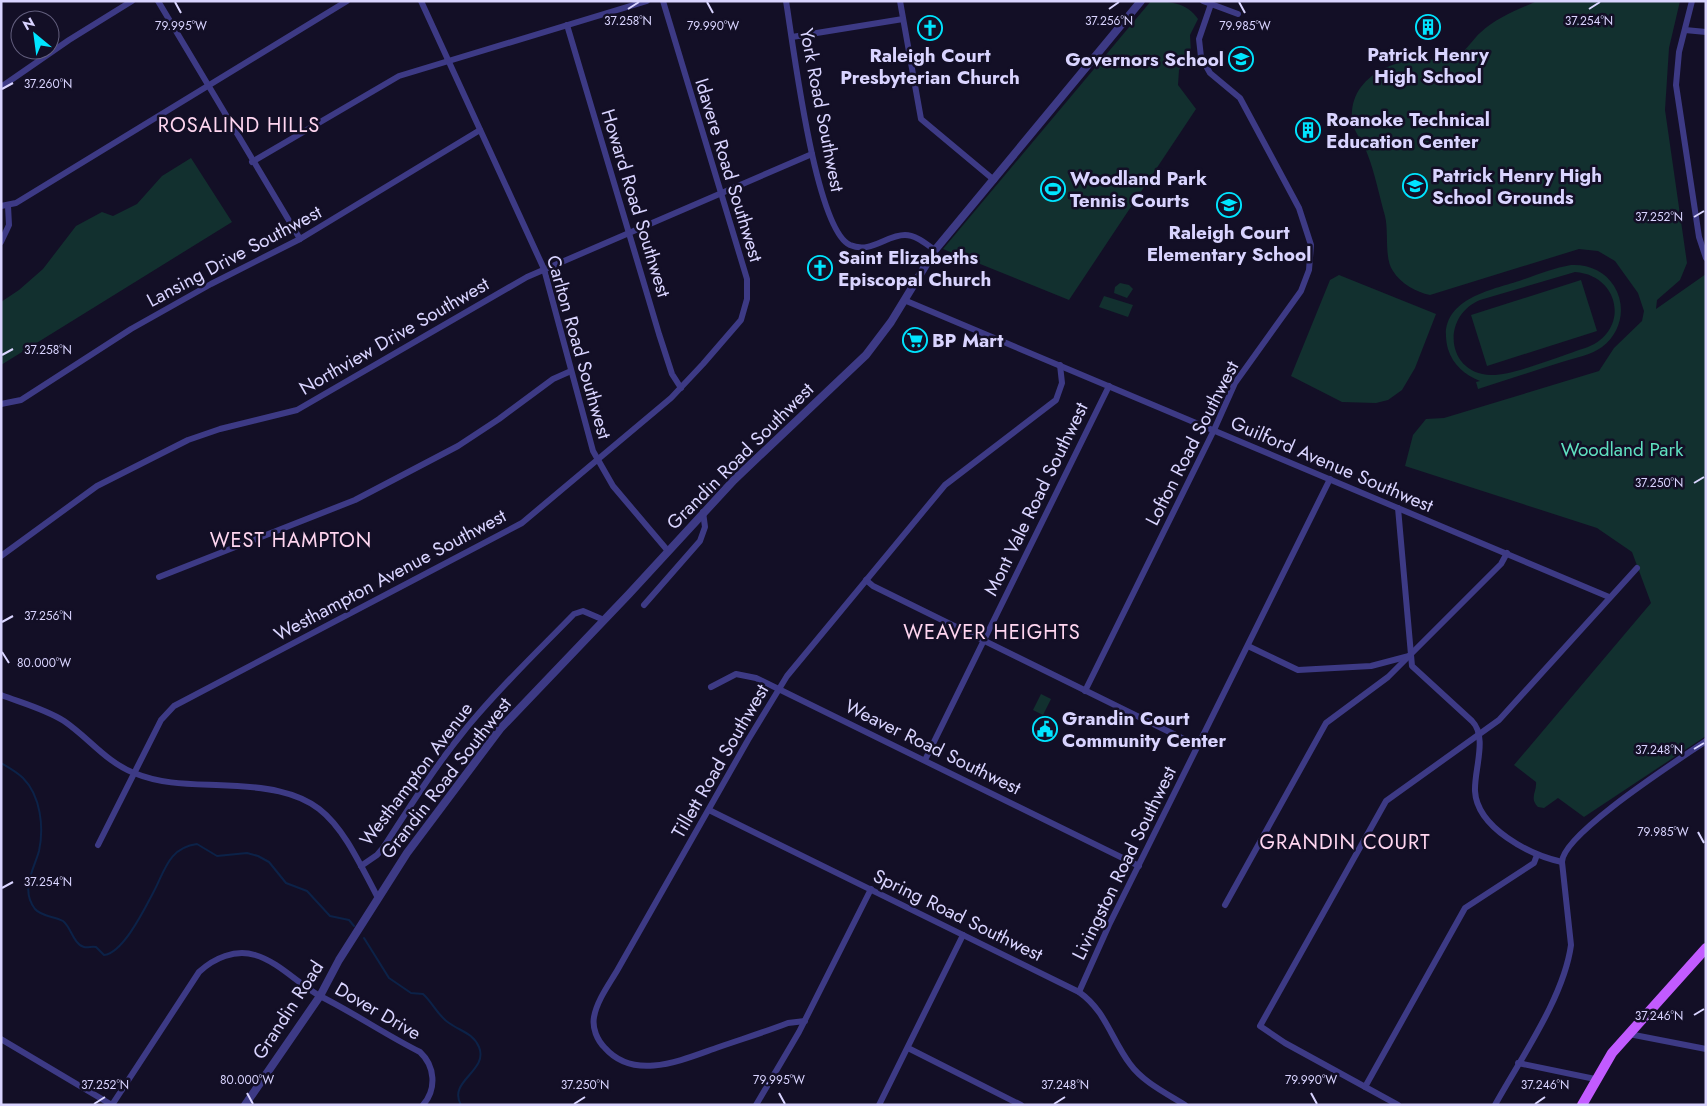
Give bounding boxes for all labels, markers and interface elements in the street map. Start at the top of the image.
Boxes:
north arrow [10,10,60,60]
text: N [19,12,38,35]
text: 37.258°N [604,12,652,30]
text: 37.256°N [1085,12,1133,30]
text: 37.254°N [1565,12,1613,30]
building icon: Patrick Henry High School [1415,14,1441,40]
church icon: Raleigh Court Presbyterian Church [917,15,943,41]
text: 79.995°W [155,17,207,35]
text: 79.990°W [687,17,739,35]
text: 79.985°W [1219,17,1271,35]
street label: York Road Southwest [793,26,851,195]
place label: Patrick Henry High School [1367,41,1490,90]
place label: Raleigh Court Presbyterian Church [840,42,1020,91]
place label: Governors School [1065,46,1224,73]
school or university icon: Governors School [1228,46,1254,72]
text: 37.260°N [24,75,72,93]
street label: Idavere Road Southwest [688,75,770,266]
street label: Howard Road Southwest [595,106,678,301]
place label: Roanoke Technical Education Center [1326,106,1490,155]
district label: ROSALIND HILLS [158,111,320,140]
building icon: Roanoke Technical Education Center [1295,117,1321,143]
place label: Patrick Henry High School Grounds [1432,162,1602,211]
place label: Woodland Park Tennis Courts [1070,165,1207,214]
school or university icon: Patrick Henry High School Grounds [1402,173,1428,199]
sports icon: Woodland Park Tennis Courts [1040,176,1066,202]
school or university icon: Raleigh Court Elementary School [1216,192,1242,218]
street label: Lansing Drive Southwest [142,198,327,314]
text: 37.252°N [1635,208,1683,226]
place label: Raleigh Court Elementary School [1147,219,1311,268]
place label: Saint Elizabeths Episcopal Church [838,244,991,293]
street label: Carlton Road Southwest [540,252,618,443]
church icon: Saint Elizabeths Episcopal Church [807,255,833,281]
street label: Northview Drive Southwest [294,270,494,402]
supermarket icon: BP Mart [902,327,928,353]
place label: BP Mart [932,327,1003,354]
text: 37.258°N [24,341,72,359]
street label: Lofton Road Southwest [1139,356,1245,530]
street label: Grandin Road Southwest [660,376,820,536]
street label: Mont Vale Road Southwest [977,397,1095,600]
street label: Guilford Avenue Southwest [1227,409,1438,519]
park label: Woodland Park [1561,436,1684,463]
text: 37.250°N [1635,474,1683,492]
street label: Westhampton Avenue Southwest [269,502,511,648]
district label: WEST HAMPTON [210,526,372,555]
text: 37.256°N [24,607,72,625]
district label: WEAVER HEIGHTS [903,618,1081,647]
text: 80.000°W [17,654,71,672]
street label: Tillett Road Southwest [665,679,775,843]
street label: Grandin Road Southwest [374,691,518,864]
street label: Weaver Road Southwest [840,693,1026,802]
street label: Westhampton Avenue [353,696,479,852]
place label: Grandin Court Community Center [1062,705,1226,754]
public building icon: Grandin Court Community Center [1032,716,1058,742]
text: 37.248°N [1635,741,1683,759]
street label: Livingston Road Southwest [1065,761,1183,964]
text: 79.985°W [1637,823,1689,841]
district label: GRANDIN COURT [1260,828,1430,857]
street label: Spring Road Southwest [869,862,1048,968]
text: 37.254°N [24,873,72,891]
street label: Grandin Road [246,955,330,1065]
street label: Dover Drive [330,975,426,1047]
text: 37.246°N [1635,1007,1683,1025]
text: 80.000°W [220,1071,274,1089]
text: 79.995°W [753,1071,805,1089]
text: 79.990°W [1285,1071,1337,1089]
text: 37.252°N [81,1076,129,1094]
text: 37.250°N [561,1076,609,1094]
text: 37.248°N [1041,1076,1089,1094]
text: 37.246°N [1521,1076,1569,1094]

